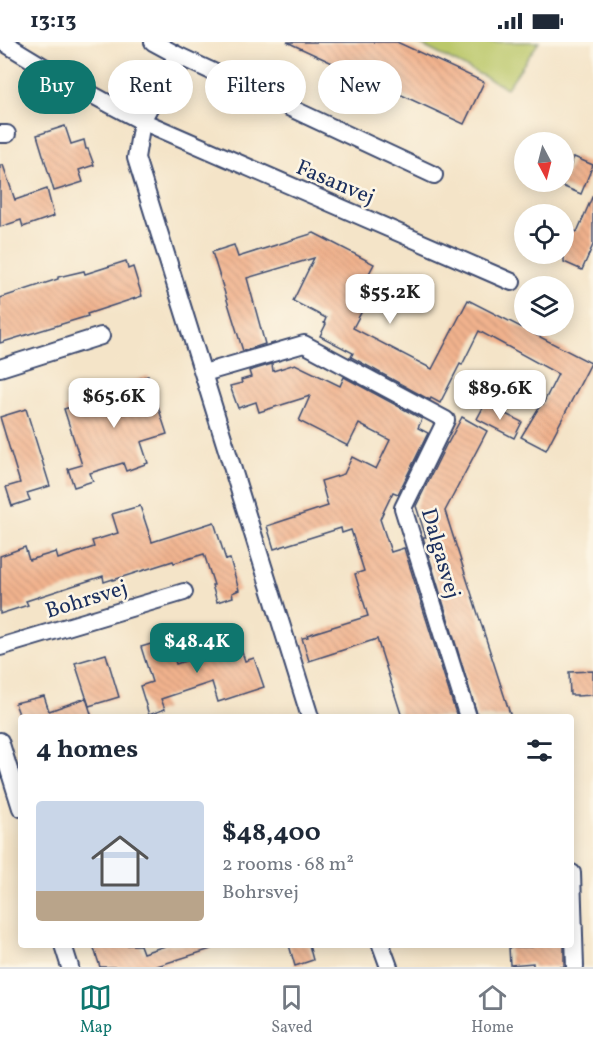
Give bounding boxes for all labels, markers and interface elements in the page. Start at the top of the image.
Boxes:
text: 13:13 [30,6,76,37]
chip: Buy [18,60,96,114]
chip: Rent [108,60,193,114]
chip: Filters [205,60,306,114]
chip: New [318,60,402,114]
north arrow [514,132,574,192]
map controls [514,132,574,336]
street label: Fasanvej [291,153,379,214]
button: locate [514,204,574,264]
pin: $55.2K [341,274,439,325]
button: layers [514,276,574,336]
text: $55.2K [360,279,420,307]
pin: $89.6K [451,370,549,421]
text: $89.6K [468,375,532,403]
pin: $65.6K [65,378,163,429]
text: $65.6K [83,383,145,411]
street label: Dalgasvej [412,505,467,603]
street label: Bohrsvej [42,573,132,628]
pin: $48.4K [148,623,246,674]
text: $48.4K [164,628,230,656]
text: 4 homes [36,732,138,768]
icon: filters [523,734,556,767]
text: $48,400 [222,815,321,851]
icon: home [84,825,156,897]
text: 2 rooms · 68 m² [222,851,354,879]
text: Bohrsvej [222,879,299,907]
tab: Map [79,981,112,1039]
tab: Saved [271,981,312,1039]
tab: Home [471,981,514,1039]

